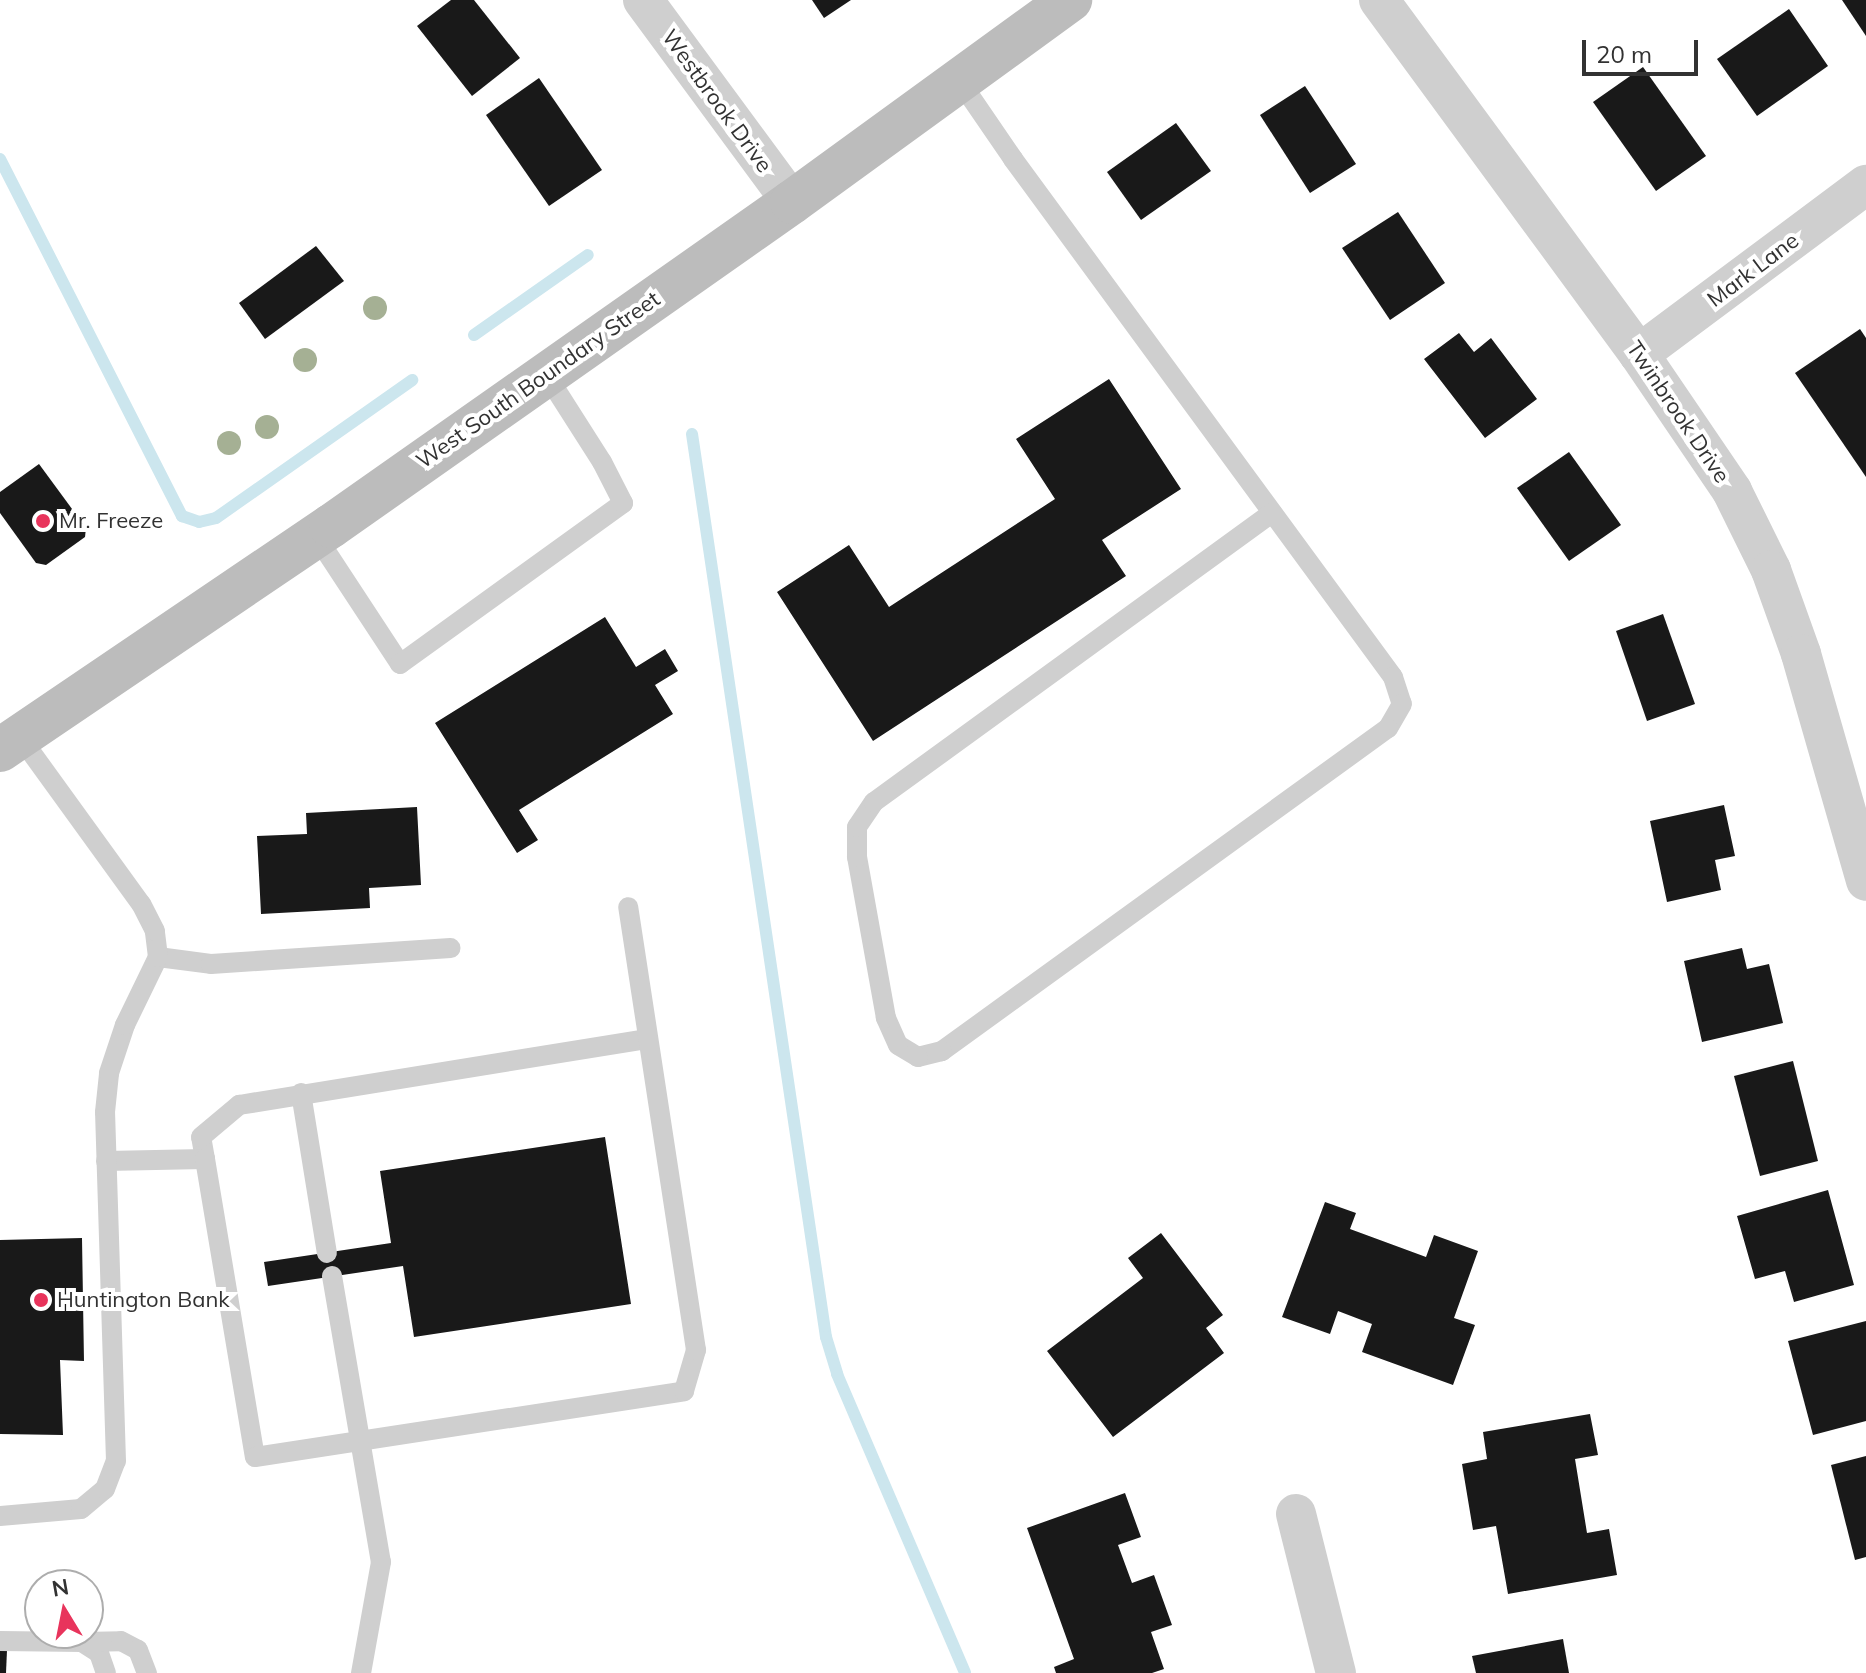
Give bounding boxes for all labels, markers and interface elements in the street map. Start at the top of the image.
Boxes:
street label: Westbrook Drive [656,24,778,178]
scale bar [1586,24,1702,74]
text: 20 m [1596,39,1652,69]
street label: Mark Lane [1702,227,1804,313]
street label: West South Boundary Street [411,286,665,474]
street label: Twinbrook Drive [1621,336,1735,488]
place label: Mr. Freeze [59,508,163,534]
marker: Mr. Freeze [34,512,52,530]
place label: Huntington Bank [57,1287,230,1313]
marker: Huntington Bank [32,1291,50,1309]
north arrow [24,1569,104,1649]
text: N [50,1572,71,1603]

